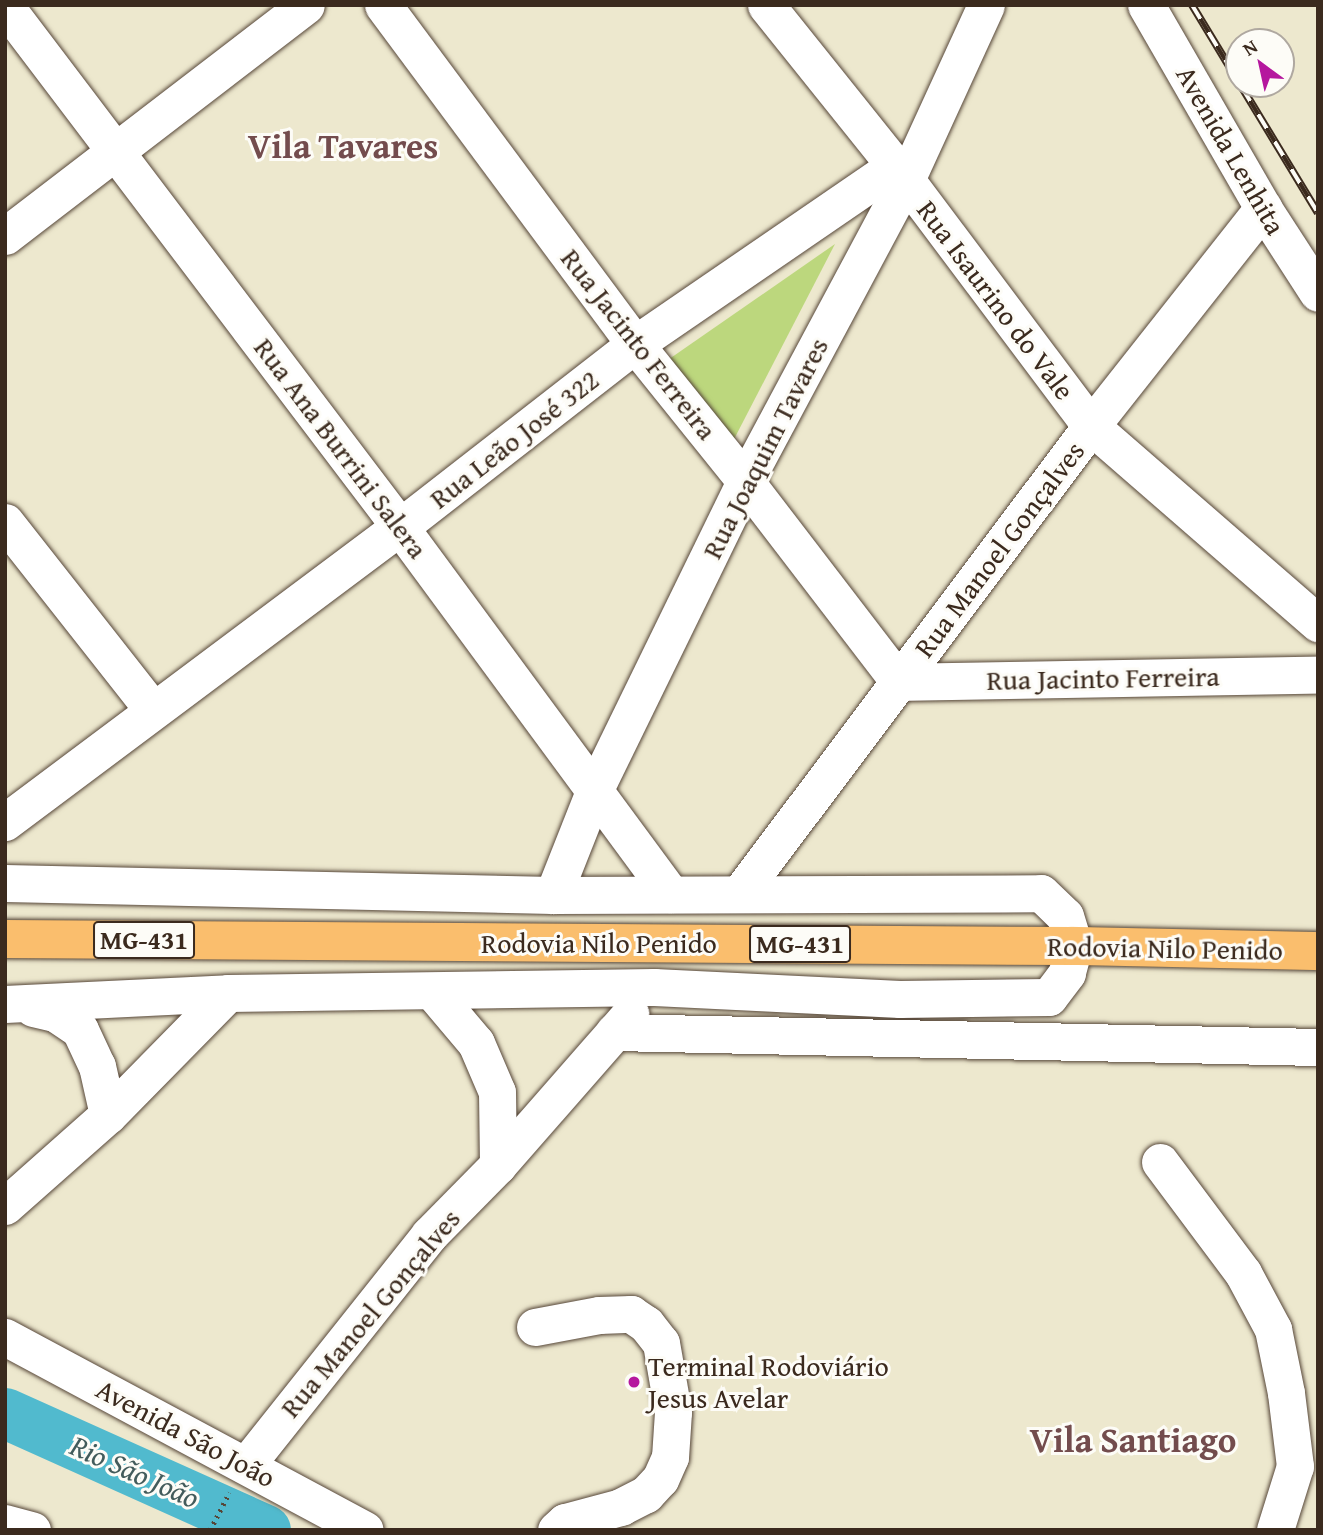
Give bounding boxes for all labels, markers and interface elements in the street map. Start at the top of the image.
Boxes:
north arrow [1225,28,1295,98]
text: N [1237,32,1263,62]
street label: Avenida Lenhita [1169,60,1293,240]
district label: Vila Tavares [248,125,438,167]
street label: Rua Isaurino do Vale [910,194,1082,406]
street label: Rua Jacinto Ferreira [554,242,724,446]
street label: Rua Ana Burrini Salera [247,331,435,565]
street label: Rua Joaquim Tavares [695,332,835,564]
street label: Rua Leão José 322 [423,363,605,515]
street label: Rua Manoel Gonçalves [907,434,1091,664]
street label: Rua Jacinto Ferreira [986,659,1220,697]
road number: MG-431 [92,917,196,962]
road number: MG-431 [748,922,852,967]
street label: Rodovia Nilo Penido [481,926,717,960]
street label: Rodovia Nilo Penido [1047,929,1283,967]
street label: Rua Manoel Gonçalves [273,1202,467,1424]
place label: Terminal Rodoviário Jesus Avelar [648,1349,889,1415]
street label: Avenida São João [91,1372,281,1494]
marker: Terminal Rodoviário Jesus Avelar [626,1374,642,1390]
district label: Vila Santiago [1030,1419,1236,1461]
water label: Rio São João [65,1427,205,1515]

